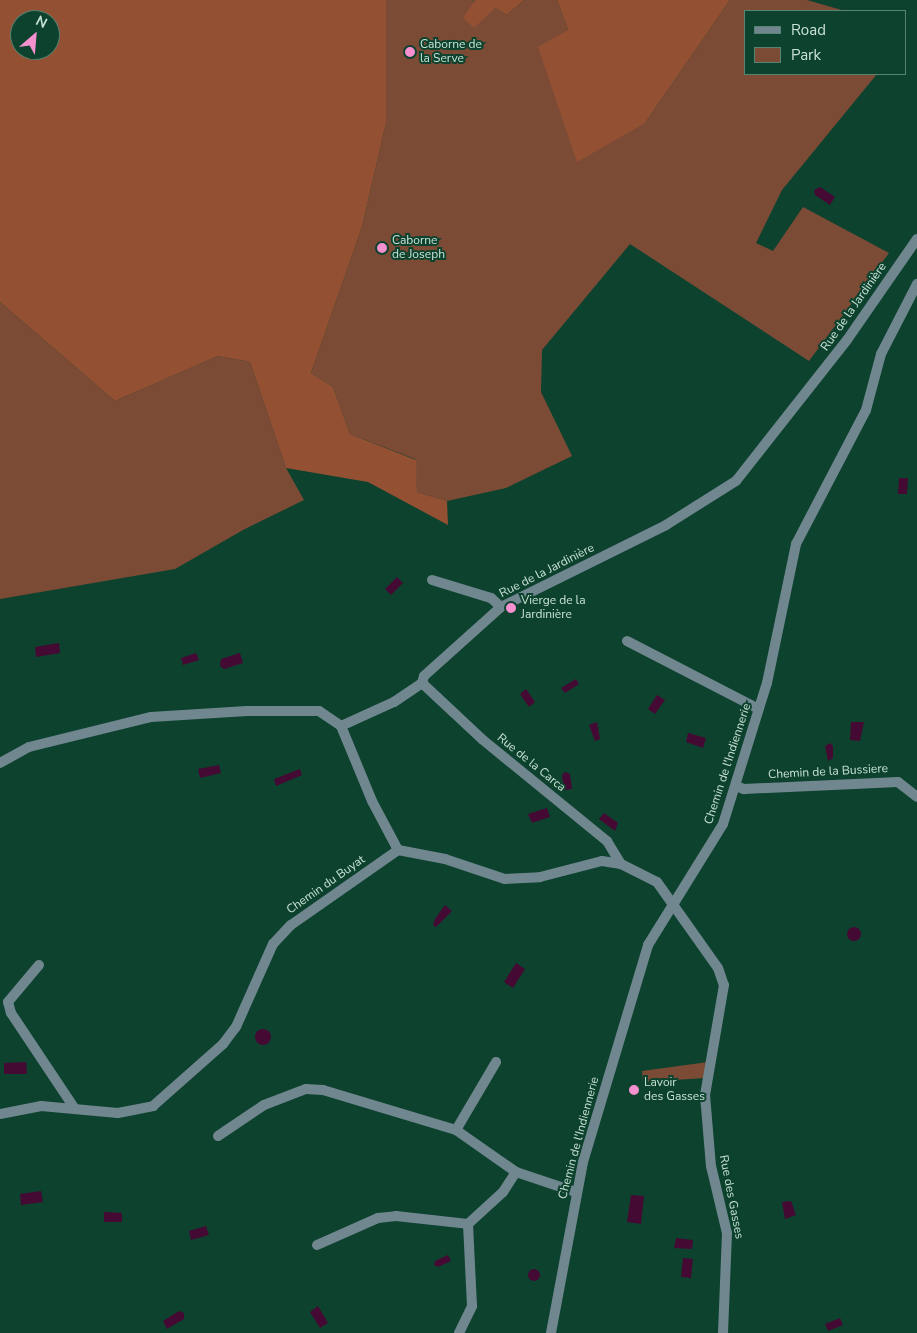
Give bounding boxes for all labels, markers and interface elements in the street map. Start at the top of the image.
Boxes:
north arrow [10,10,60,60]
legend [744,10,907,75]
text: N [33,11,51,33]
text: Road [791,20,826,40]
place label: Caborne de la Serve [420,38,482,66]
text: Park [791,45,821,65]
marker: Caborne de la Serve [404,46,416,58]
place label: Caborne de Joseph [392,234,445,262]
marker: Caborne de Joseph [376,242,388,254]
street label: Rue de la Jardinière [818,260,890,354]
street label: Rue de la Jardinière [497,541,597,601]
place label: Vierge de la Jardinière [521,594,586,622]
marker: Vierge de la Jardinière [505,602,517,614]
street label: Chemin de l'Indiennerie [702,702,754,826]
street label: Rue de la Carca [494,731,568,795]
street label: Chemin de la Bussiere [768,762,888,782]
street label: Chemin du Buyat [284,853,368,917]
street label: Chemin de l'Indiennerie [556,1075,602,1201]
place label: Lavoir des Gasses [644,1076,705,1104]
marker: Lavoir des Gasses [628,1084,640,1096]
street label: Rue des Gasses [716,1154,746,1240]

